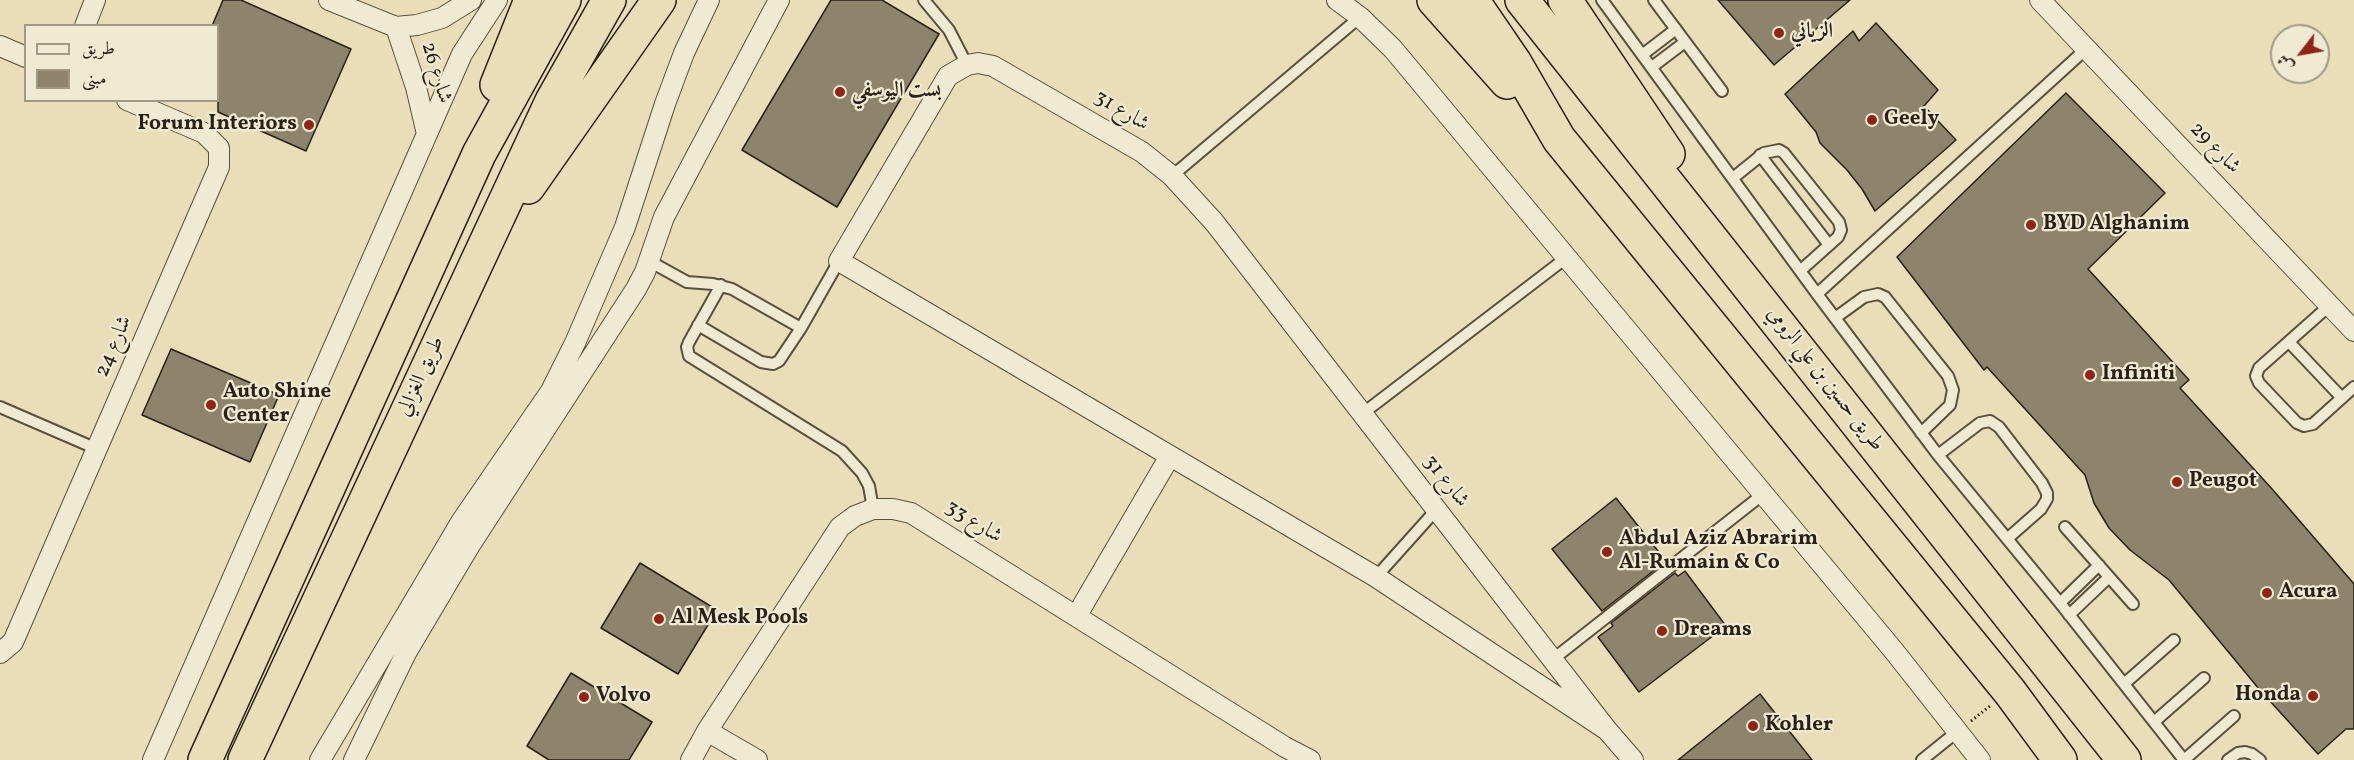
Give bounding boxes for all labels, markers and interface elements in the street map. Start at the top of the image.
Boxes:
place label: الزياني [1791,20,1833,46]
legend [24,24,219,102]
north arrow [2270,24,2330,84]
marker: الزياني [1772,26,1786,40]
text: طريق [82,37,115,62]
street label: شارع 26 [414,39,456,107]
text: ش [2273,50,2300,75]
text: مبنى [82,67,107,92]
place label: بست اليوسفي [852,79,941,105]
marker: بست اليوسفي [833,85,847,99]
street label: شارع 31 [1089,86,1153,138]
place label: Geely [1884,107,1939,133]
place label: Forum Interiors [138,112,297,138]
marker: Geely [1865,113,1879,127]
marker: Forum Interiors [302,118,316,132]
street label: شارع 29 [2183,118,2245,180]
place label: BYD Alghanim [2043,212,2190,238]
marker: BYD Alghanim [2024,218,2038,232]
street label: طريق حسين بن علي الرومي [1760,303,1888,457]
street label: شارع 24 [91,313,139,381]
street label: طريق الغزالي [393,333,451,421]
place label: Infiniti [2102,362,2175,388]
marker: Infiniti [2083,368,2097,382]
place label: Auto Shine Center [223,380,331,430]
marker: Auto Shine Center [204,398,218,412]
street label: شارع 31 [1417,451,1473,513]
place label: Peugot [2189,469,2257,495]
marker: Peugot [2170,475,2184,489]
street label: شارع 33 [940,496,1006,550]
place label: Abdul Aziz Abrarim Al-Rumain & Co [1619,527,1818,577]
marker: Abdul Aziz Abrarim Al-Rumain & Co [1600,545,1614,559]
place label: Acura [2279,580,2337,606]
marker: Acura [2260,586,2274,600]
place label: Al Mesk Pools [671,606,808,632]
marker: Al Mesk Pools [652,612,666,626]
place label: Dreams [1674,618,1752,644]
marker: Dreams [1655,624,1669,638]
place label: Honda [2235,683,2301,709]
place label: Volvo [596,684,651,710]
marker: Honda [2306,689,2320,703]
marker: Volvo [577,690,591,704]
place label: Kohler [1765,713,1833,739]
marker: Kohler [1746,719,1760,733]

